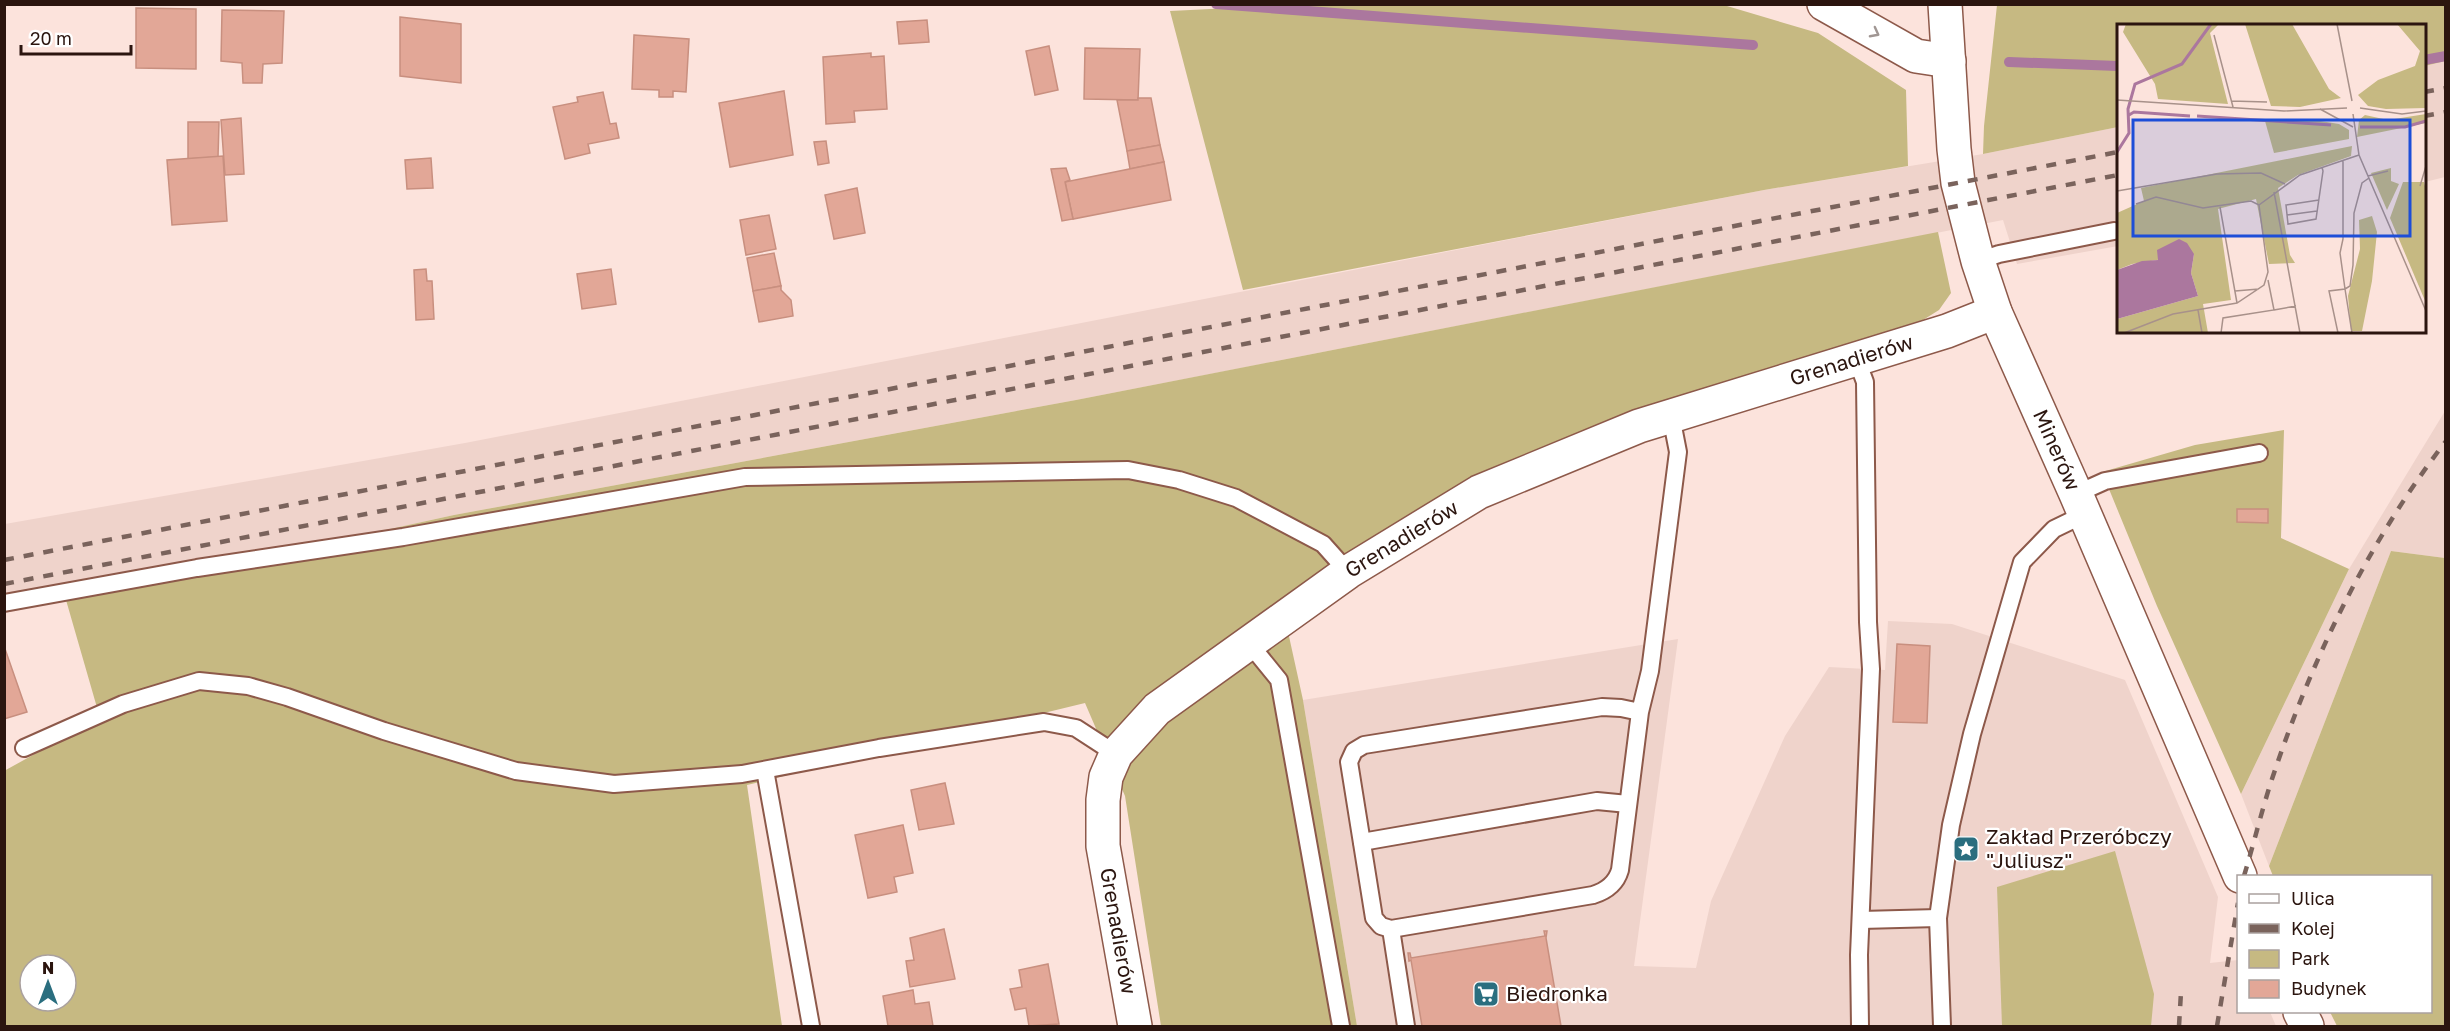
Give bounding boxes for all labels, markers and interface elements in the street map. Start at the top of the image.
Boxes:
scale bar [21,18,130,56]
inset map [2117,24,2426,333]
one-way arrow [1869,26,1879,37]
text: 20 m [30,27,72,49]
street label: Grenadierów [1786,328,1916,391]
street label: Minerów [2028,405,2087,494]
street label: Grenadierów [1340,494,1463,583]
place label: Zakład Przeróbczy "Juliusz" [1986,823,2172,873]
place icon: Zakład Przeróbczy "Juliusz" [1951,834,1981,864]
street label: Grenadierów [1095,866,1143,996]
legend [2237,875,2432,1013]
text: Ulica [2291,887,2335,909]
text: Kolej [2291,917,2335,939]
text: Park [2291,947,2330,969]
north arrow [18,953,78,1013]
text: N [42,958,54,978]
text: Budynek [2291,977,2367,999]
supermarket icon: Biedronka [1471,979,1501,1009]
place label: Biedronka [1506,980,1608,1006]

